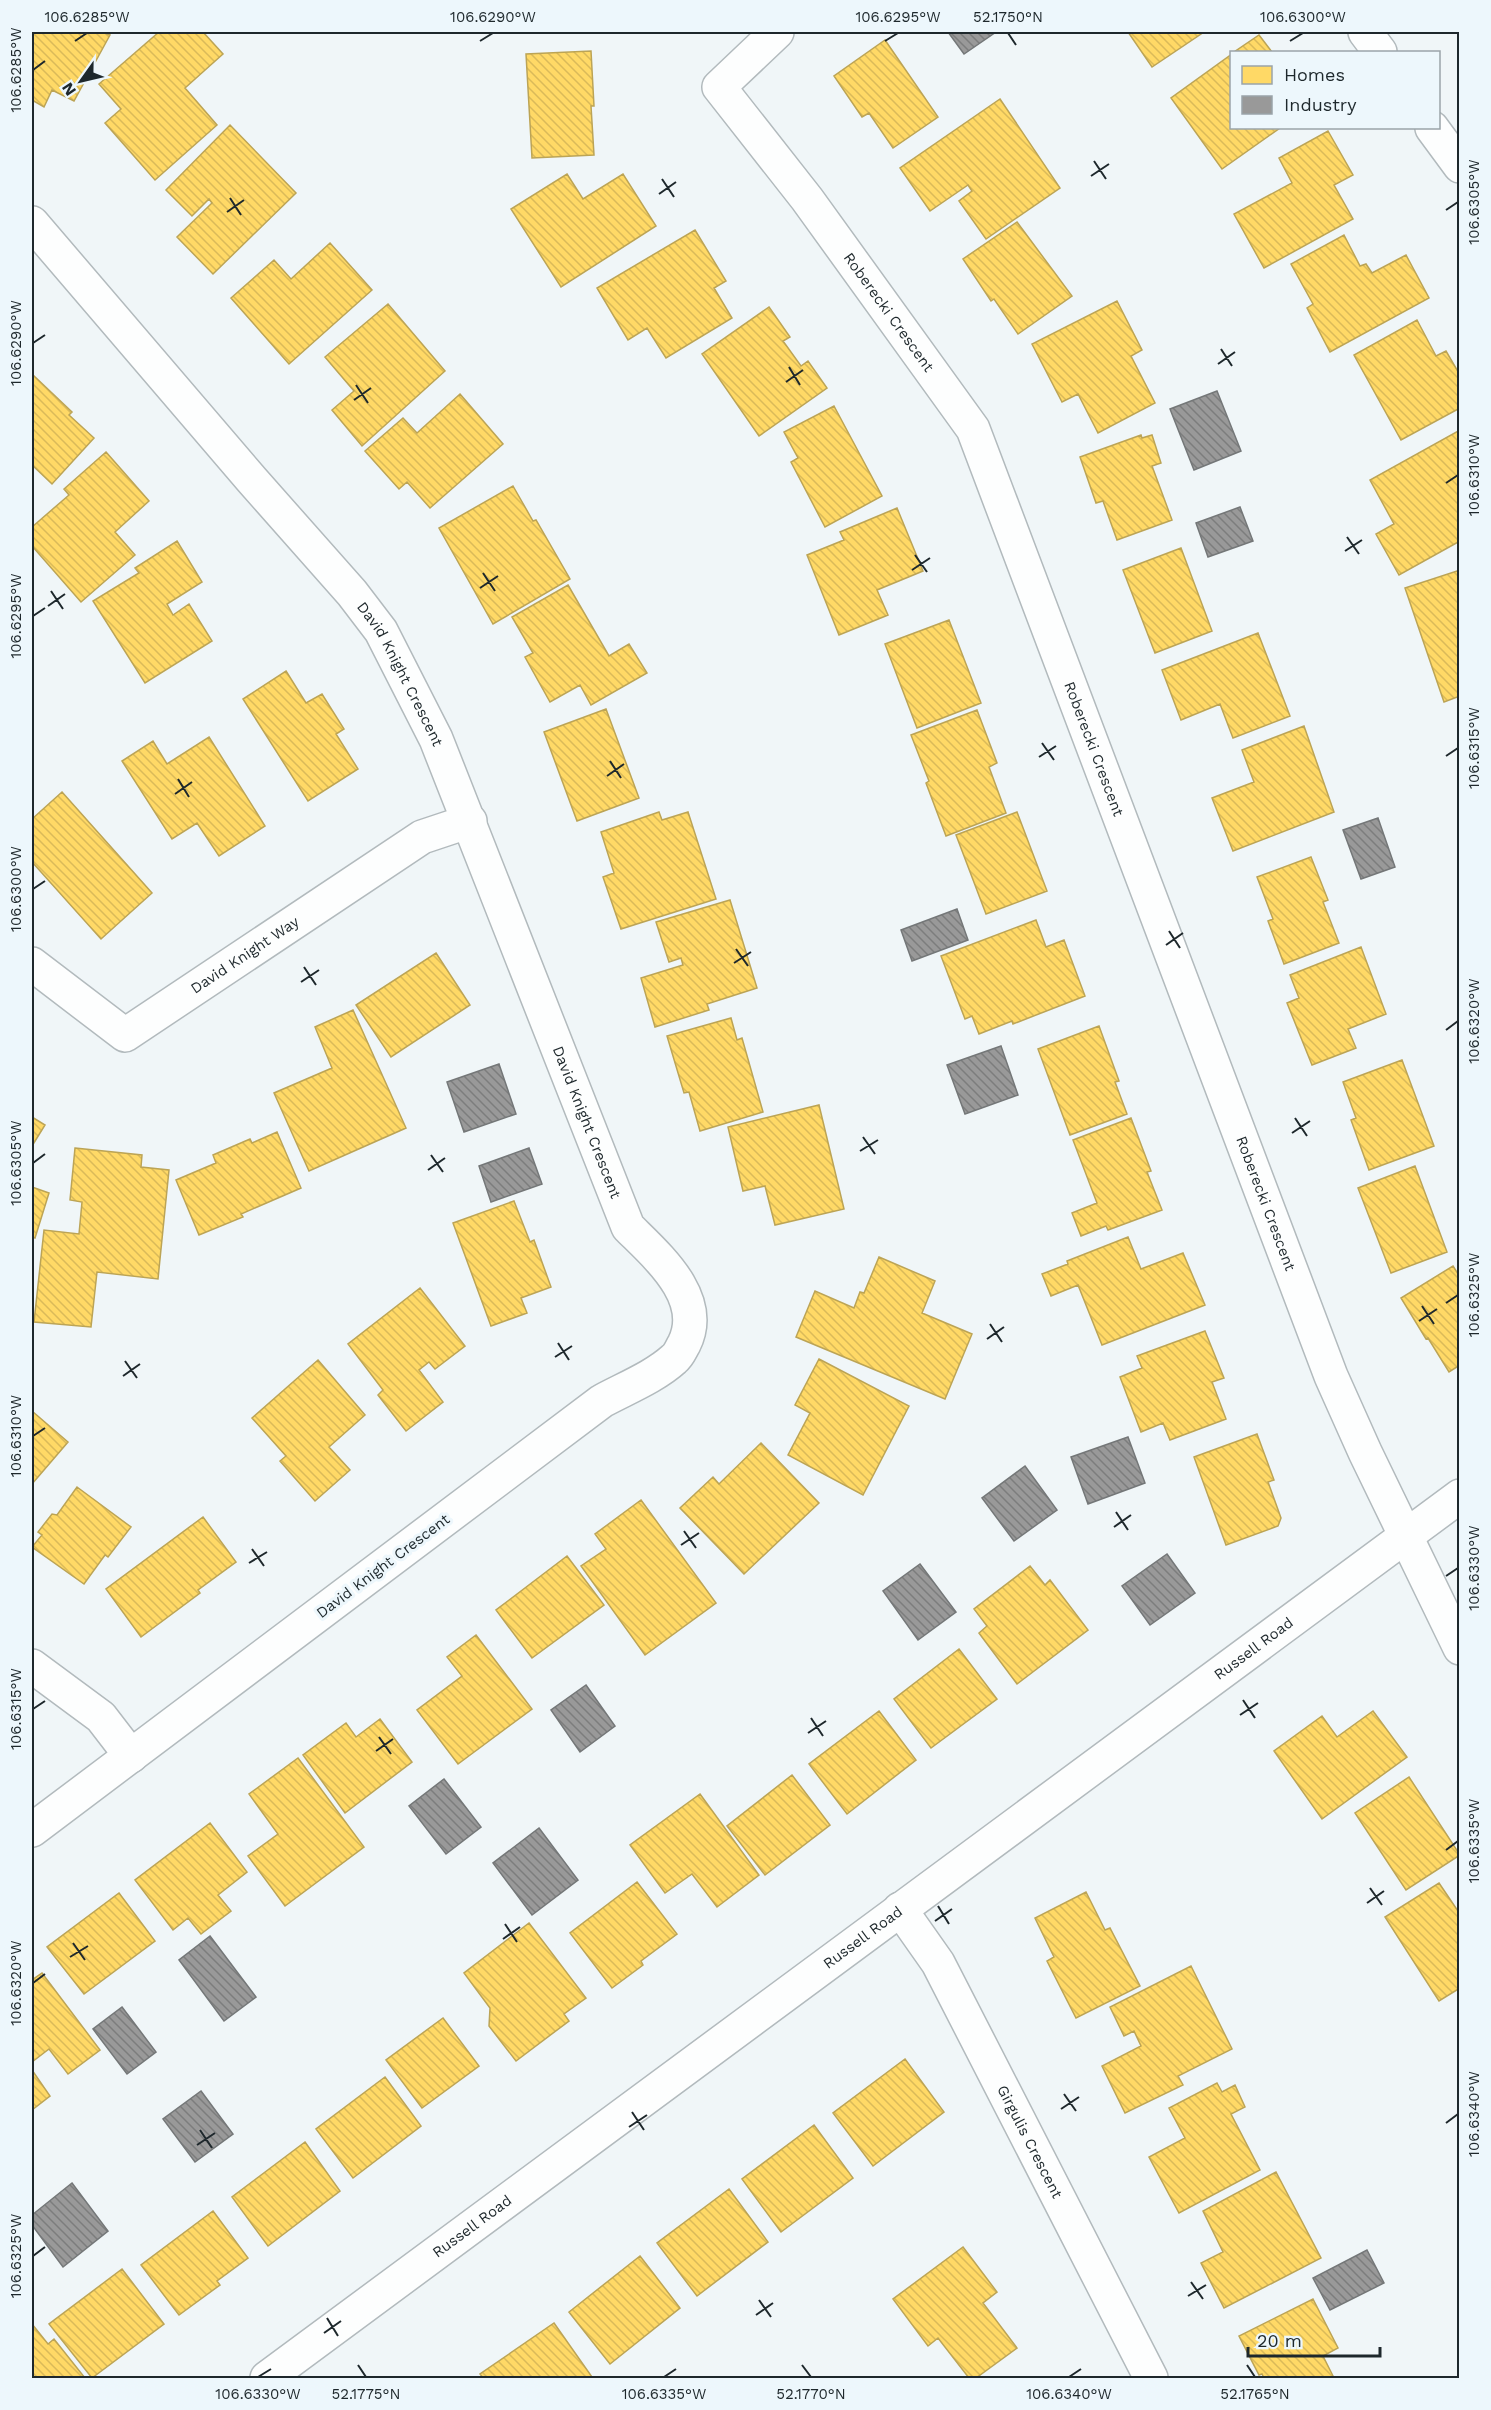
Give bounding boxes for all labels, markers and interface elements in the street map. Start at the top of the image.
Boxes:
text: 106.6285°W [44,8,130,26]
text: 106.6290°W [450,8,536,26]
text: 106.6295°W [855,8,941,26]
text: 52.1750°N [973,8,1043,26]
text: 106.6300°W [1260,8,1346,26]
text: 106.6285°W [7,27,25,113]
north arrow [51,51,111,111]
legend [1230,51,1440,129]
text: Homes [1284,64,1345,85]
text: N [58,79,80,99]
text: Industry [1284,94,1357,115]
text: 106.6305°W [1465,159,1483,245]
street label: Roberecki Crescent [840,249,938,376]
text: 106.6290°W [7,300,25,386]
text: 106.6310°W [1465,434,1483,516]
text: 106.6295°W [7,573,25,659]
street label: David Knight Crescent [353,598,447,749]
street label: Roberecki Crescent [1060,679,1128,819]
text: 106.6315°W [1465,707,1483,789]
text: 106.6300°W [7,846,25,932]
street label: David Knight Way [187,912,303,998]
text: 106.6320°W [1465,978,1483,1064]
street label: David Knight Crescent [549,1043,625,1202]
text: 106.6305°W [7,1120,25,1206]
street label: Roberecki Crescent [1232,1134,1300,1274]
text: 106.6325°W [1465,1253,1483,1337]
text: 106.6310°W [7,1395,25,1477]
street label: David Knight Crescent [313,1510,454,1622]
text: 106.6330°W [1465,1525,1483,1611]
street label: Russell Road [1210,1613,1297,1684]
text: 106.6315°W [7,1668,25,1750]
text: 106.6335°W [1465,1799,1483,1883]
street label: Russell Road [820,1902,906,1973]
text: 106.6320°W [7,1940,25,2026]
text: 106.6340°W [1465,2071,1483,2157]
street label: Girgulis Crescent [993,2082,1067,2202]
street label: Russell Road [429,2191,515,2262]
text: 106.6325°W [7,2214,25,2298]
scale bar [1248,2320,1380,2358]
text: 20 m [1257,2330,1302,2351]
text: 106.6330°W [215,2385,301,2403]
text: 52.1775°N [331,2385,401,2403]
text: 106.6335°W [622,2385,706,2403]
text: 52.1770°N [776,2385,846,2403]
text: 106.6340°W [1026,2385,1112,2403]
text: 52.1765°N [1220,2385,1290,2403]

